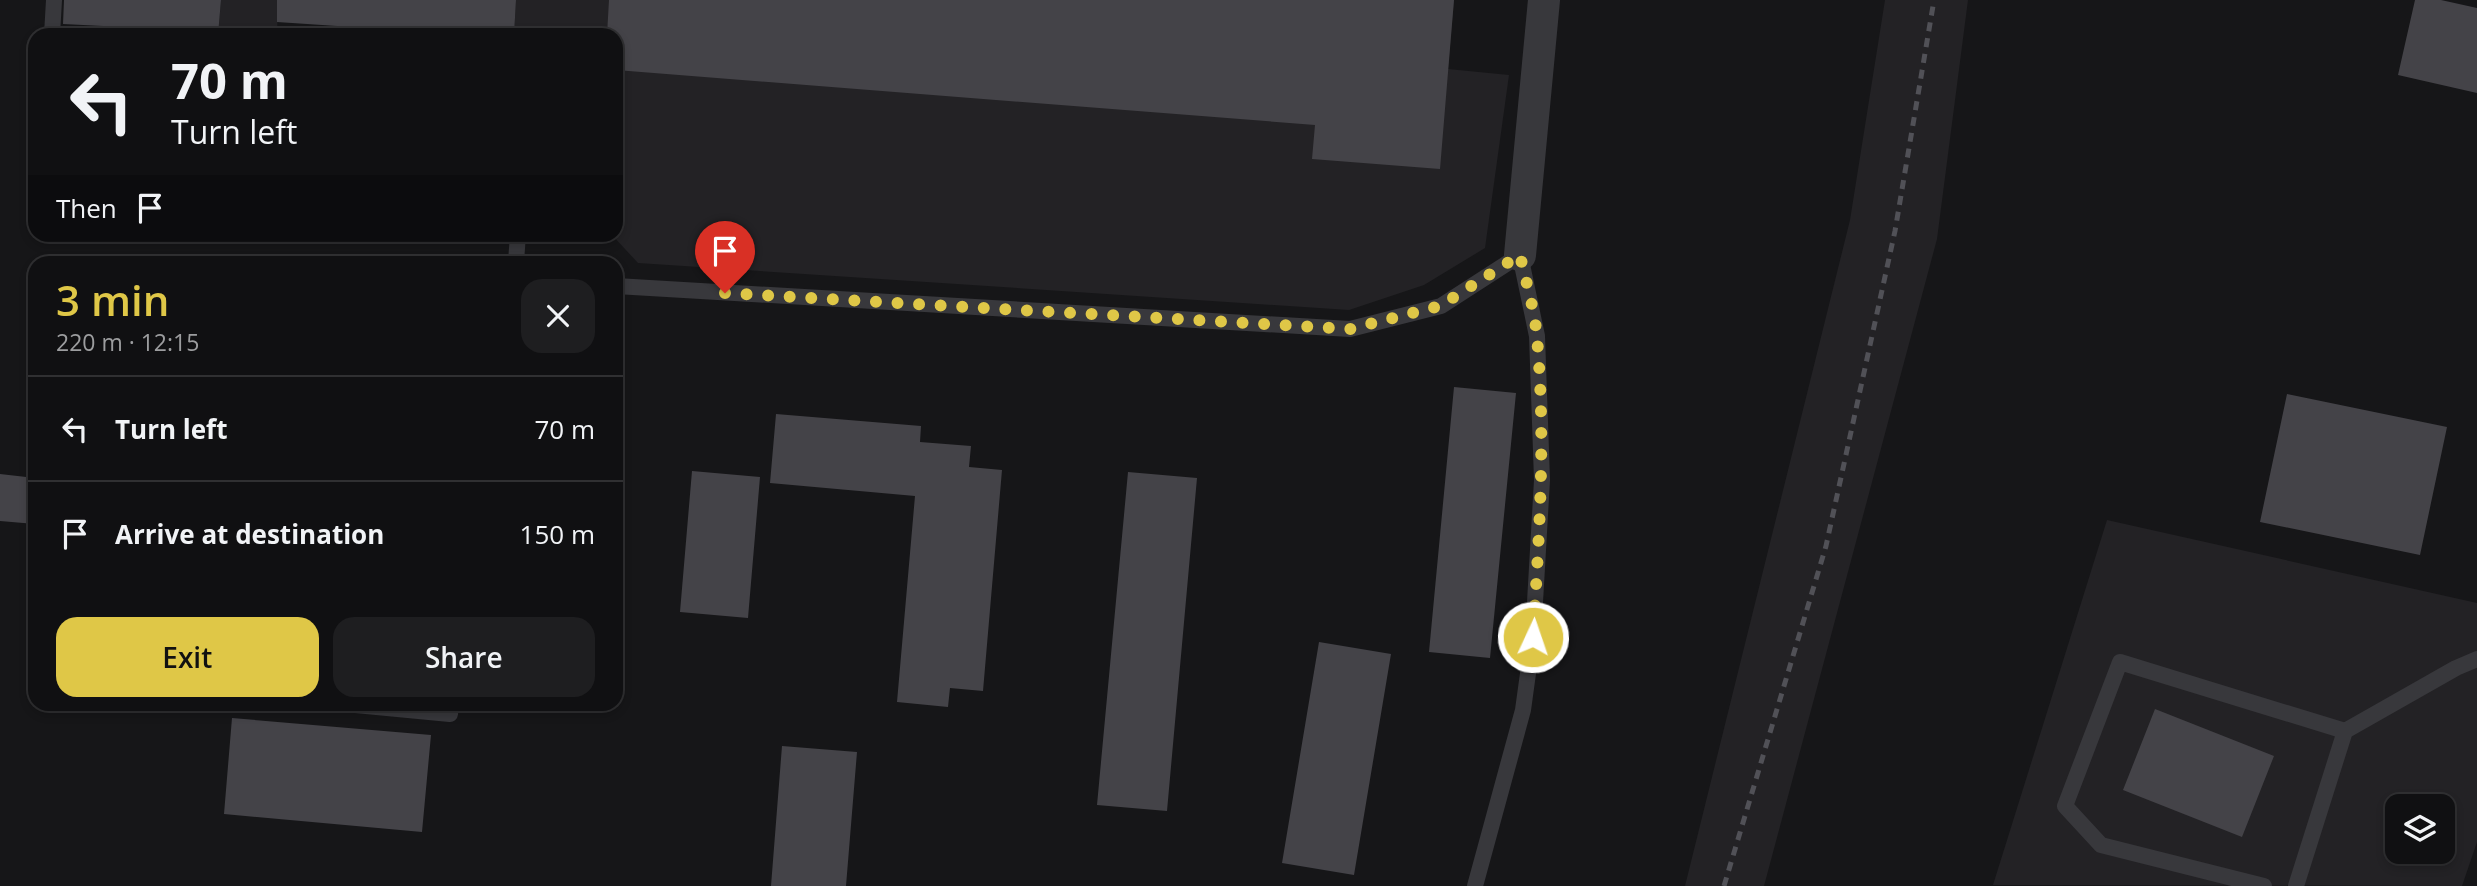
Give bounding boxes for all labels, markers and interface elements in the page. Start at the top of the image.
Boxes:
text: 70 m [171,47,288,113]
icon: left [56,56,147,147]
text: Turn left [171,110,297,153]
icon: arrive [131,189,169,227]
text: Then [56,190,117,226]
pin [695,221,755,293]
icon: arrive [706,232,744,270]
text: 3 min [56,271,169,328]
button: close [521,279,595,353]
text: 220 m · 12:15 [56,326,199,358]
icon: left [56,410,94,448]
text: Turn left [115,411,227,447]
text: 70 m [534,411,595,447]
icon: arrive [56,515,94,553]
text: Arrive at destination [115,516,384,552]
text: 150 m [520,516,595,552]
position arrow [1496,600,1570,674]
button: Exit [56,617,319,697]
button: Share [333,617,595,697]
map controls [2385,794,2455,864]
button: layers [2385,794,2455,864]

